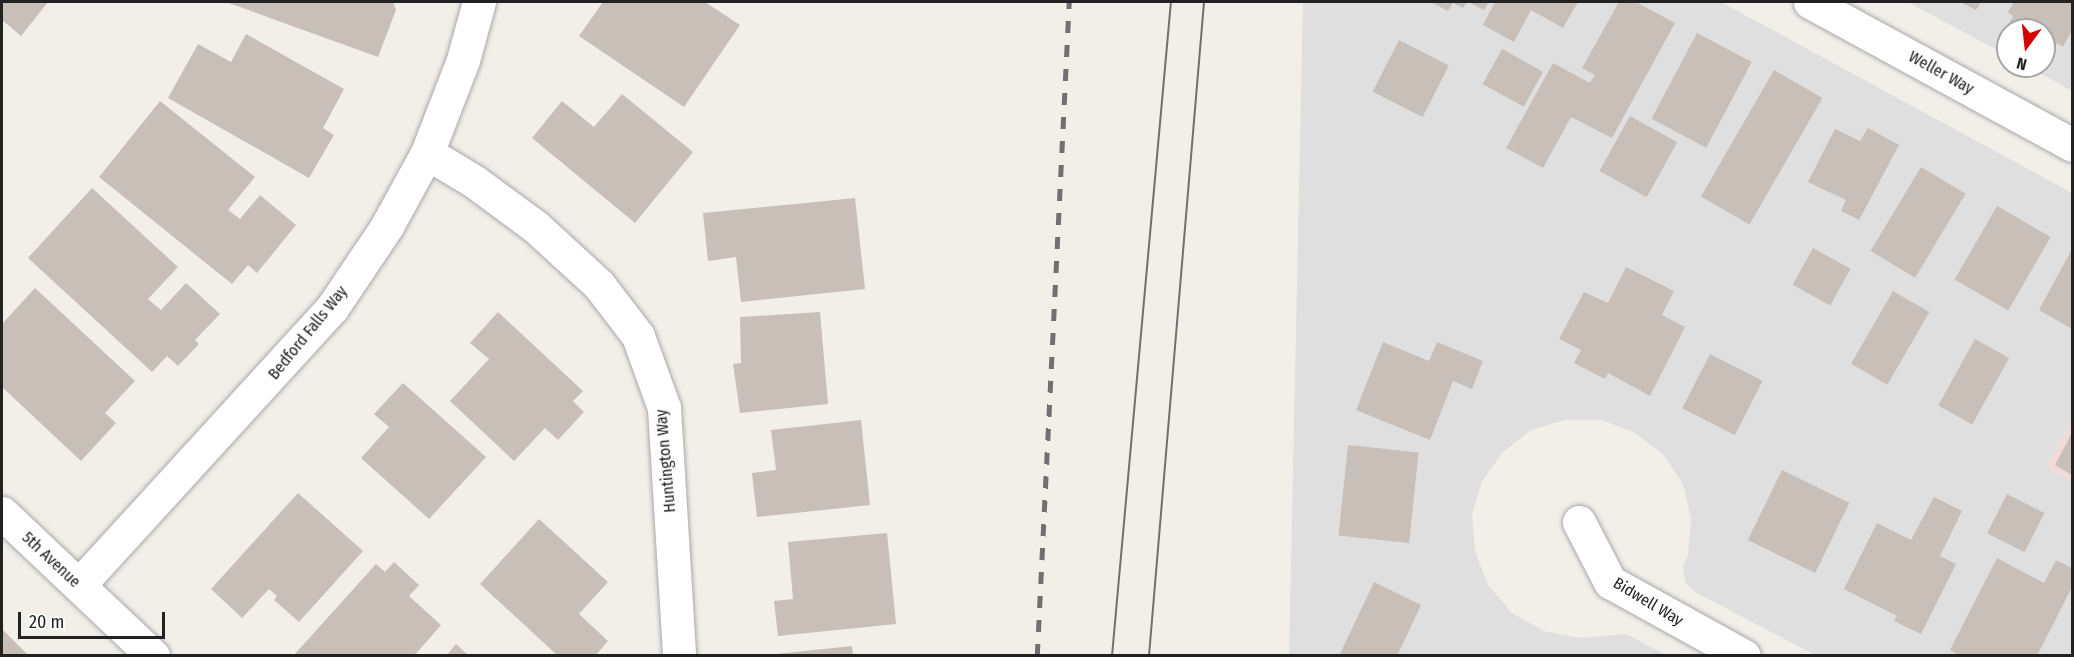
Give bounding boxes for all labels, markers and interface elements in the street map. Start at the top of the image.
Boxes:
north arrow [1996,18,2056,78]
street label: Weller Way [1905,47,1977,99]
text: N [2015,54,2029,74]
street label: Bedford Falls Way [264,282,352,384]
street label: Huntington Way [652,409,680,513]
street label: 5th Avenue [18,528,84,592]
street label: Bidwell Way [1610,574,1686,630]
scale bar [21,600,168,638]
text: 20 m [29,611,64,633]

